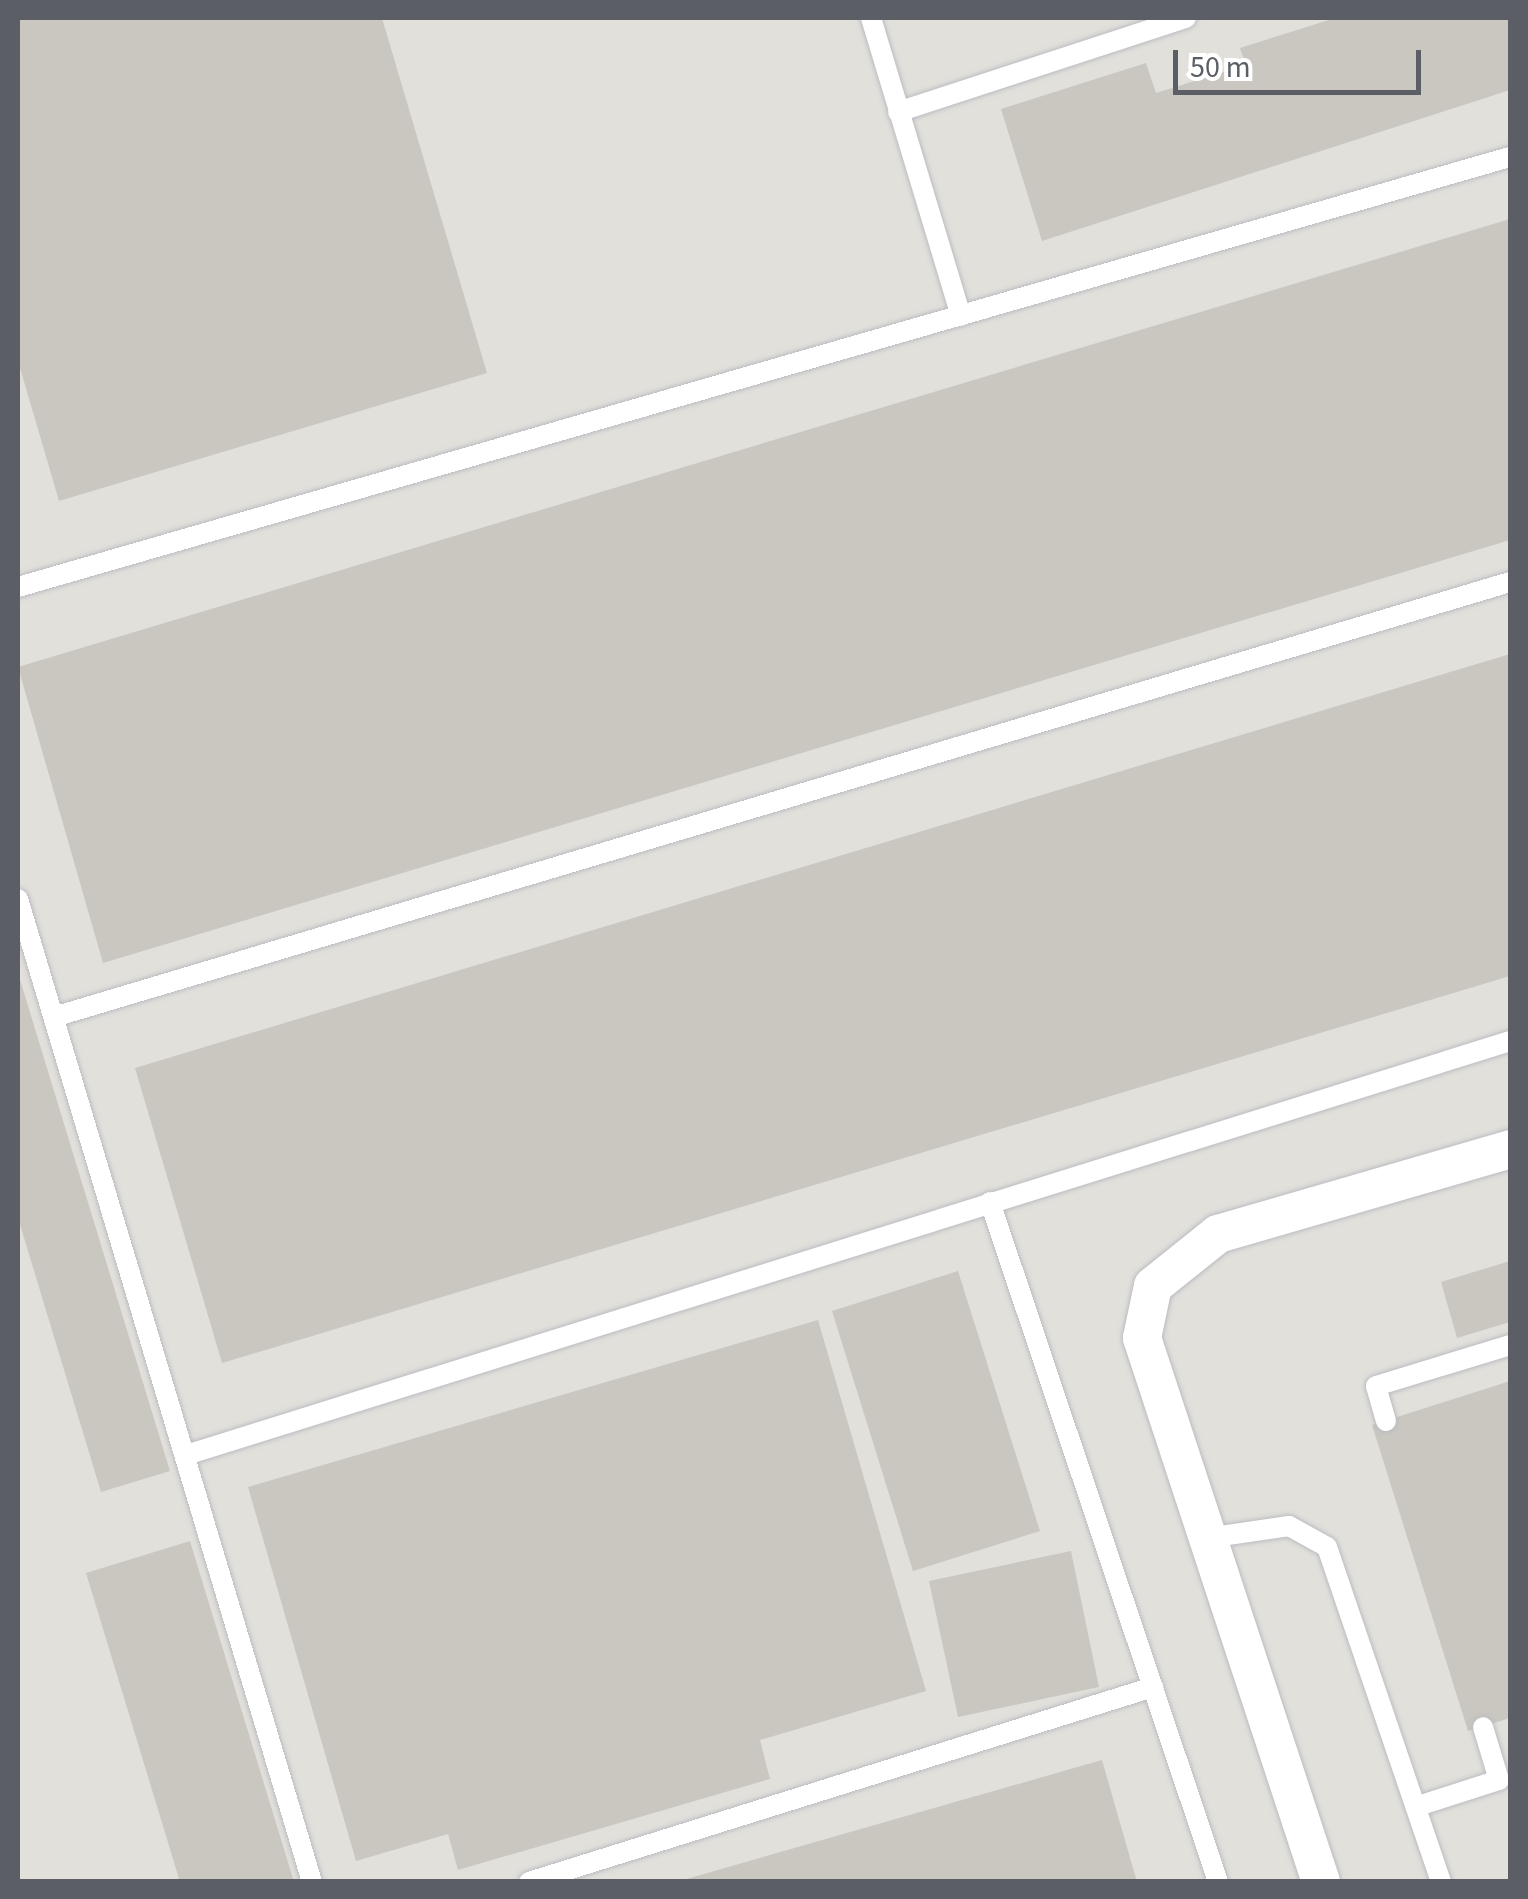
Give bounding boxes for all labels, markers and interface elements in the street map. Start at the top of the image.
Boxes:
scale bar [1178,30,1426,92]
text: 50 m [1190,46,1251,89]

